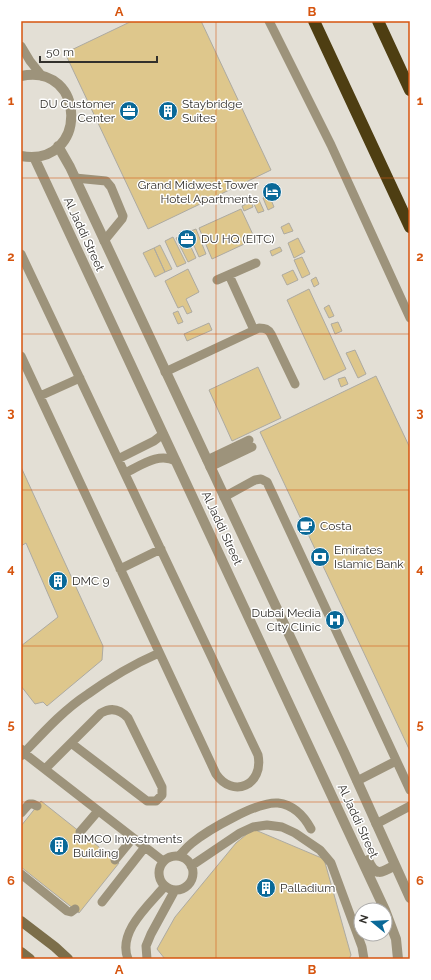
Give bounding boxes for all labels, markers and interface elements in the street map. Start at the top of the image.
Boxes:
text: A [115,4,124,19]
text: B [308,4,317,19]
scale bar [40,38,157,64]
text: 50 m [46,45,74,59]
text: 1 [8,93,15,108]
text: 1 [417,93,424,108]
place label: DU Customer Center [40,97,116,125]
place label: Staybridge Suites [182,97,242,125]
office icon: DU Customer Center [118,100,140,122]
building icon: Staybridge Suites [157,100,179,122]
place label: Grand Midwest Tower Hotel Apartments [138,178,259,206]
hotel icon: Grand Midwest Tower Hotel Apartments [261,181,283,203]
street label: Al Jaddi Street [61,195,107,273]
office icon: DU HQ (EITC) [176,228,198,250]
place label: DU HQ (EITC) [201,232,275,246]
text: 2 [7,249,15,264]
text: 2 [416,249,424,264]
text: 3 [7,405,15,420]
text: 3 [416,405,424,420]
street label: Al Jaddi Street [199,489,245,567]
cafe icon: Costa [295,515,317,537]
place label: Costa [320,519,352,533]
place label: Emirates Islamic Bank [334,543,404,571]
bank icon: Emirates Islamic Bank [309,546,331,568]
text: 4 [7,561,15,576]
text: 4 [416,561,424,576]
building icon: DMC 9 [47,570,69,592]
place label: DMC 9 [72,574,109,588]
place label: Dubai Media City Clinic [252,606,321,634]
hospital icon: Dubai Media City Clinic [324,609,346,631]
text: 5 [7,717,15,732]
text: 5 [416,717,424,732]
street label: Al Jaddi Street [335,782,381,860]
place label: RIMCO Investments Building [73,832,182,860]
building icon: RIMCO Investments Building [48,835,70,857]
text: 6 [7,873,15,888]
text: 6 [416,873,424,888]
building icon: Palladium [255,877,277,899]
place label: Palladium [280,881,335,895]
north arrow [353,902,393,942]
text: N [356,913,371,925]
text: A [115,962,124,977]
text: B [308,962,317,977]

